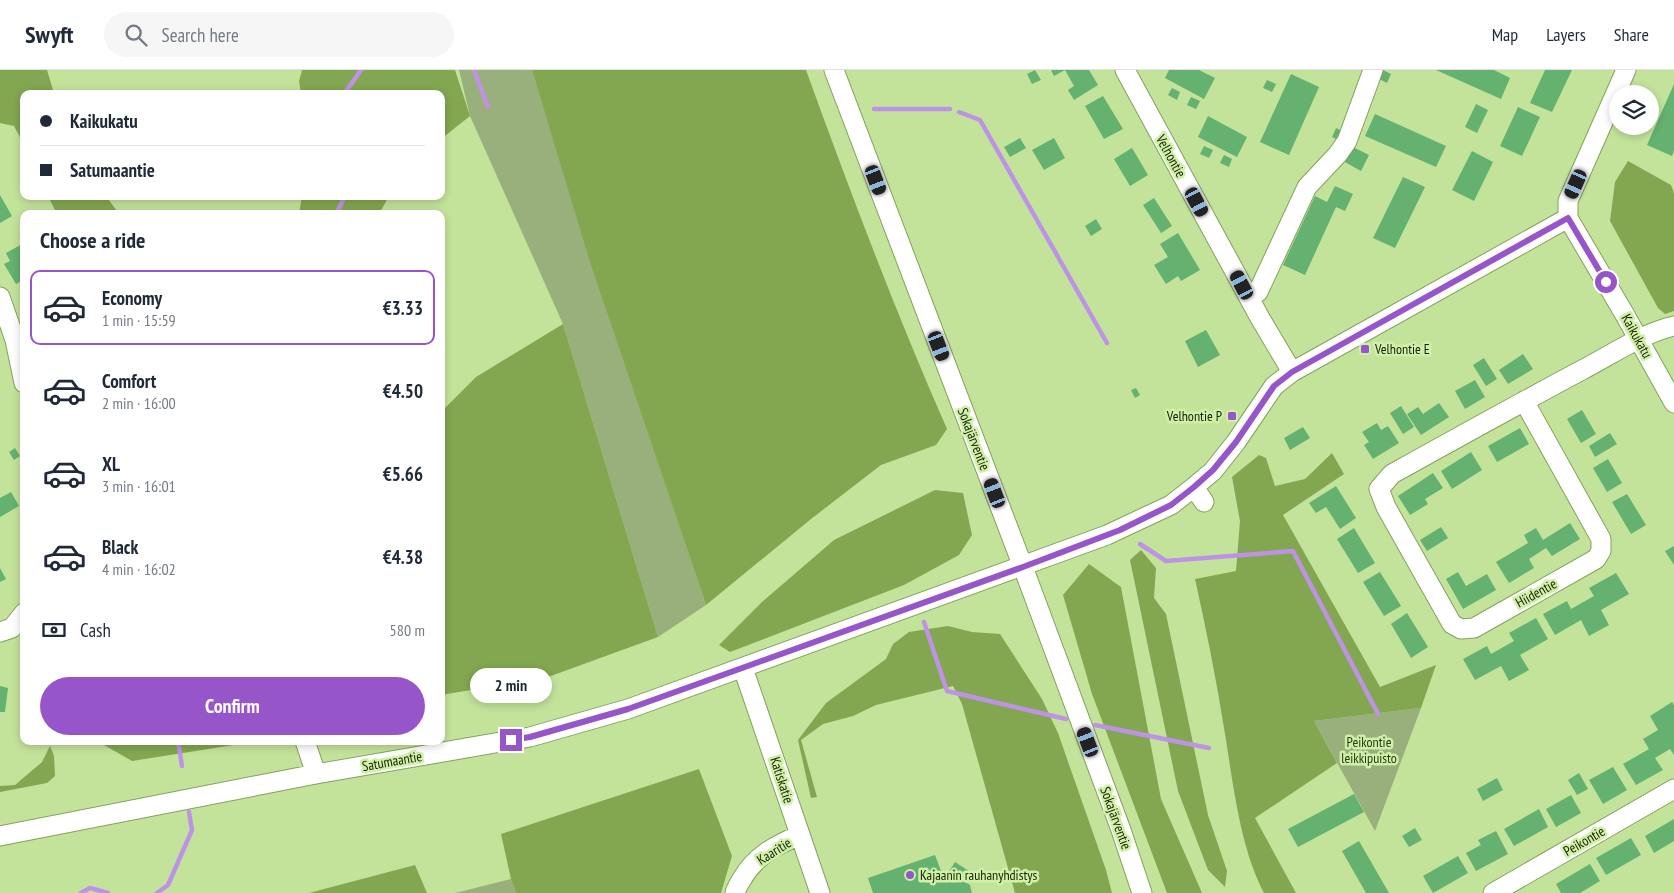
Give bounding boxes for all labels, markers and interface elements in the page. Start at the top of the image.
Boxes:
search box [104,12,454,57]
text: Swyft [25,19,74,50]
icon: search [122,21,150,49]
text: Search here [162,23,239,47]
text: Map [1492,23,1518,46]
text: Layers [1546,23,1586,46]
text: Share [1614,23,1649,46]
map controls [1609,85,1659,135]
button: layers [1609,85,1659,135]
text: Kaikukatu [70,109,138,133]
street label: Velhontie [1152,131,1190,181]
text: Satumaantie [70,158,155,182]
car [863,163,888,197]
car [1563,167,1588,201]
car [1183,185,1210,219]
text: Choose a ride [40,226,145,254]
car [1228,268,1255,302]
route start [1595,271,1617,293]
icon: car [42,285,87,330]
text: Economy [102,286,162,310]
text: €3.33 [383,296,423,320]
text: 1 min · 15:59 [102,310,176,330]
street label: Kaikukatu [1618,311,1656,361]
car [926,329,951,363]
place label: Velhontie E [1374,340,1430,358]
marker: Velhontie E [1359,343,1371,355]
icon: car [42,368,87,413]
text: Comfort [102,369,156,393]
text: €4.50 [383,379,423,403]
text: 2 min · 16:00 [102,393,176,413]
street label: Sokajärventie [954,405,994,473]
place label: Velhontie P [1166,407,1222,425]
marker: Velhontie P [1226,410,1238,422]
icon: car [42,451,87,496]
text: XL [102,452,120,476]
text: €5.66 [383,462,423,486]
text: 3 min · 16:01 [102,476,176,496]
car [982,476,1007,510]
icon: car [42,534,87,579]
text: Black [102,535,138,559]
text: €4.38 [383,545,423,569]
text: 4 min · 16:02 [102,559,176,579]
street label: Hiidentie [1512,574,1560,612]
icon: cash [40,616,68,644]
text: Cash [80,618,111,642]
text: 580 m [390,620,425,640]
callout: 2 min [470,668,552,702]
text: 2 min [495,675,527,695]
button: Confirm [40,677,425,735]
car [1075,725,1100,759]
route end [500,729,522,751]
park label: Peikontie leikkipuisto [1341,733,1397,767]
street label: Satumaantie [361,747,424,775]
street label: Katiskatie [766,755,798,806]
street label: Sokajärventie [1096,784,1136,852]
street label: Peikontie [1560,822,1608,860]
street label: Kaaritie [753,833,795,869]
place label: Kajaanin rauhanyhdistys [920,866,1037,884]
marker: Kajaanin rauhanyhdistys [904,869,916,881]

